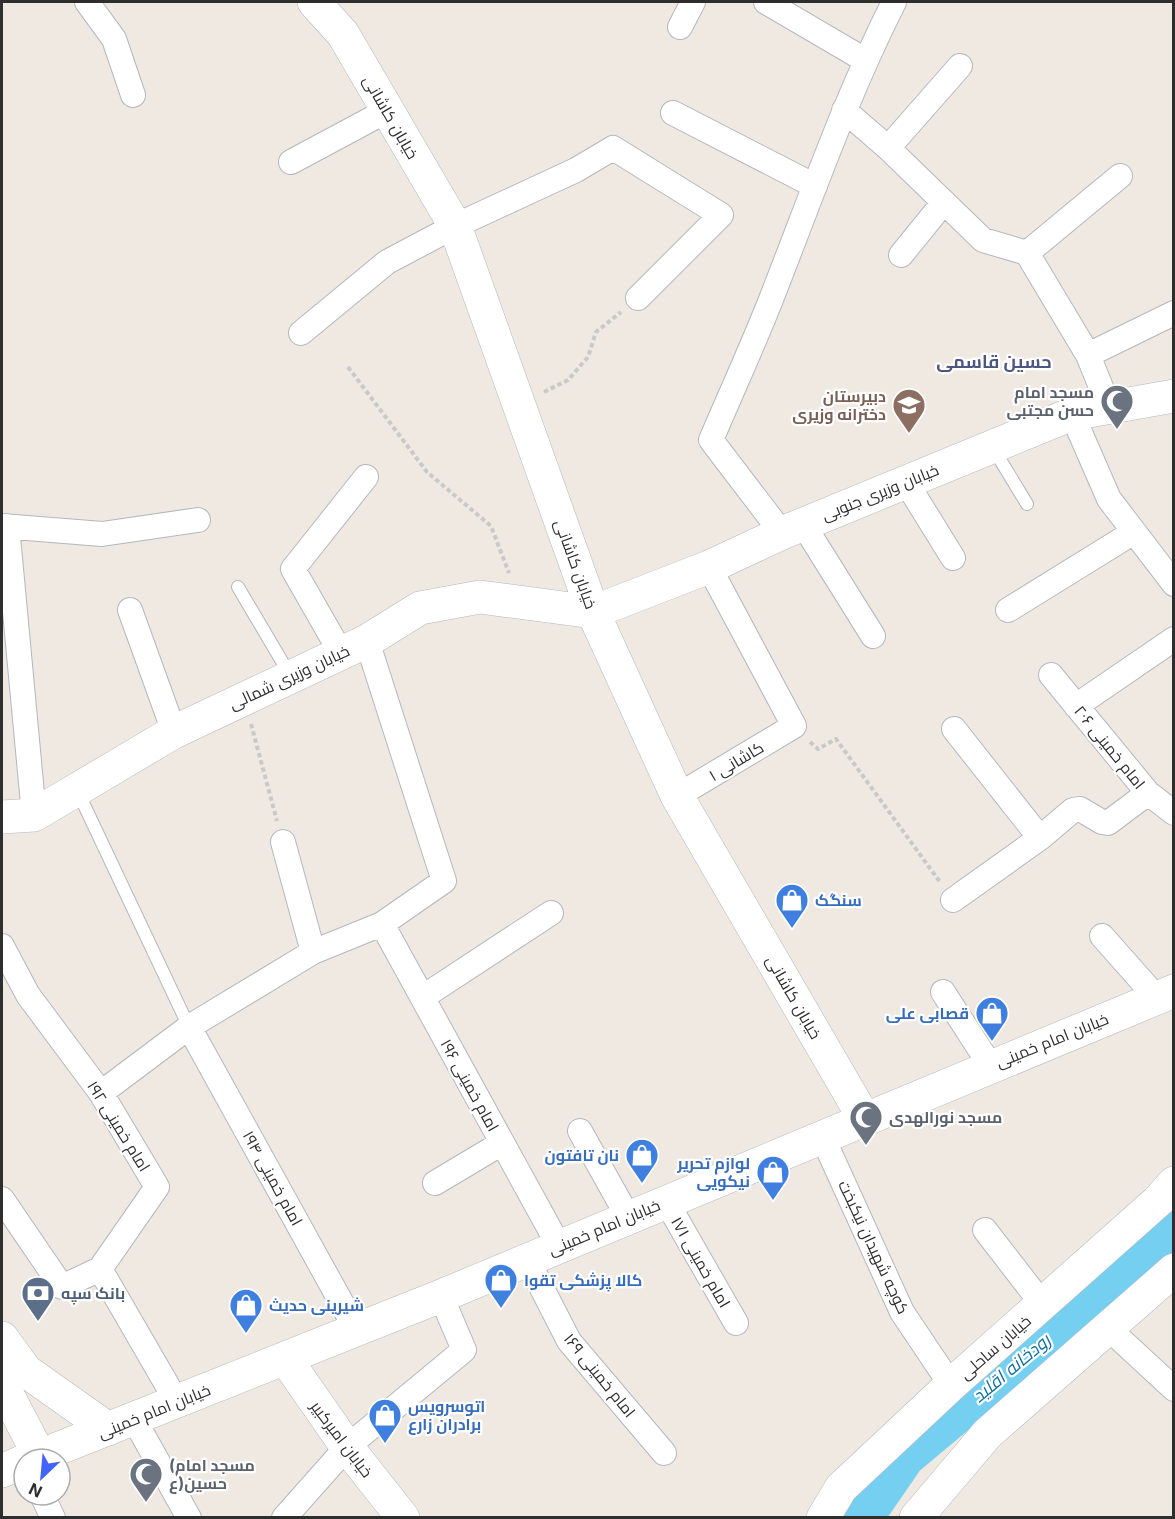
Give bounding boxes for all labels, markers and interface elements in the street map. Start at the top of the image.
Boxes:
street label: خیابان کاشانی [358,71,423,163]
district label: حسین قاسمی [936,351,1052,373]
place label: مسجد امام حسن مجتبی [1007,382,1094,420]
mosque icon: مسجد امام حسن مجتبی [1099,383,1135,430]
place label: دبیرستان دخترانه وزیری [792,386,886,424]
school or university icon: دبیرستان دخترانه وزیری [891,387,927,434]
street label: خیابان وزیری جنوبی [819,459,942,526]
street label: خیابان کاشانی [550,517,601,612]
street label: خیابان وزیری شمالی [226,640,353,715]
street label: امام خمینی ۲۰۶ [1069,701,1150,794]
street label: کاشانی ۱ [705,737,768,786]
shop icon: سنگک [774,882,810,929]
place label: سنگک [815,890,862,910]
street label: خیابان کاشانی [761,951,826,1043]
shop icon: قصابی علی [974,995,1010,1042]
place label: قصابی علی [886,1003,969,1023]
street label: خیابان امام خمینی [993,1008,1112,1074]
street label: امام خمینی ۱۹۶ [435,1035,504,1136]
street label: امام خمینی ۱۹۲ [81,1077,155,1176]
mosque icon: مسجد نورالهدی [848,1099,884,1146]
place label: مسجد نورالهدی [889,1107,1002,1127]
street label: امام خمینی ۱۹۴ [237,1127,307,1230]
shop icon: نان تافتون [624,1137,660,1184]
place label: نان تافتون [545,1145,619,1165]
place label: لوازم تحریر نیکویی [676,1153,750,1191]
shop icon: لوازم تحریر نیکویی [755,1154,791,1201]
street label: کوچه شهیدان نیکبخت [832,1177,914,1318]
street label: خیابان امام خمینی [545,1194,664,1261]
street label: امام خمینی ۱۷۱ [665,1213,735,1312]
shop icon: کالا پزشکی تقوا [483,1262,519,1309]
place label: کالا پزشکی تقوا [524,1270,642,1292]
bank icon: بانک سپه [20,1275,56,1322]
place label: بانک سپه [61,1283,125,1305]
shop icon: شیرینی حدیث [228,1287,264,1334]
place label: شیرینی حدیث [269,1295,364,1315]
street label: خیابان ساحلی [955,1310,1036,1384]
street label: امام خمینی ۱۶۹ [558,1329,640,1422]
water label: رودخانه اقلید [968,1329,1055,1407]
street label: خیابان امام خمینی [95,1379,214,1445]
street label: خیابان امیرکبیر [305,1396,377,1482]
place label: اتوسرویس برادران زارع [408,1396,485,1435]
shop icon: اتوسرویس برادران زارع [367,1397,403,1444]
north arrow [12,1447,72,1507]
place label: (مسجد امام حسین(ع [169,1455,255,1494]
mosque icon: (مسجد امام حسین(ع [128,1456,164,1503]
text: N [26,1479,45,1502]

